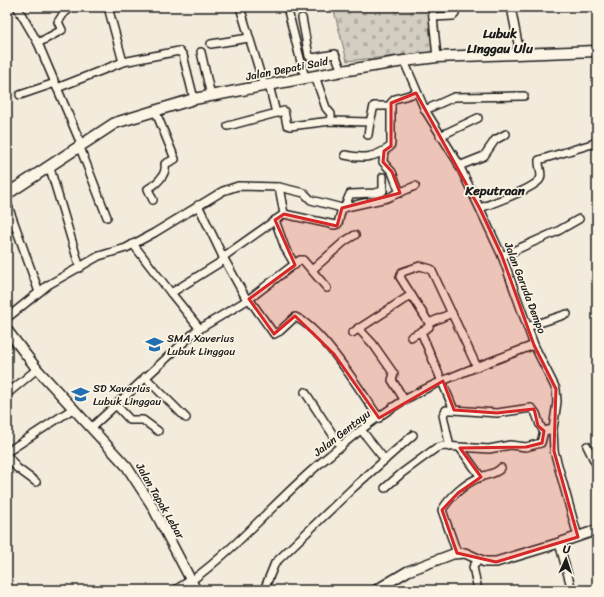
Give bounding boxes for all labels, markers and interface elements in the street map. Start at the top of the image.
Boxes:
district label: Lubuk Linggau Ulu [467,22,534,60]
street label: Jalan Depati Said [243,51,331,86]
district label: Keputraan [464,179,526,202]
street label: Jalan Garuda Dempo [498,238,551,337]
place label: SMA Xaverius Lubuk Linggau [167,329,235,361]
school or university icon: SMA Xaverius Lubuk Linggau [144,334,164,354]
place label: SD Xaverius Lubuk Linggau [93,379,161,411]
school or university icon: SD Xaverius Lubuk Linggau [70,384,90,404]
street label: Jalan Gentayu [308,404,375,462]
street label: Jalan Tapak Lebar [130,458,190,543]
north arrow [546,539,586,579]
text: U [562,540,571,559]

